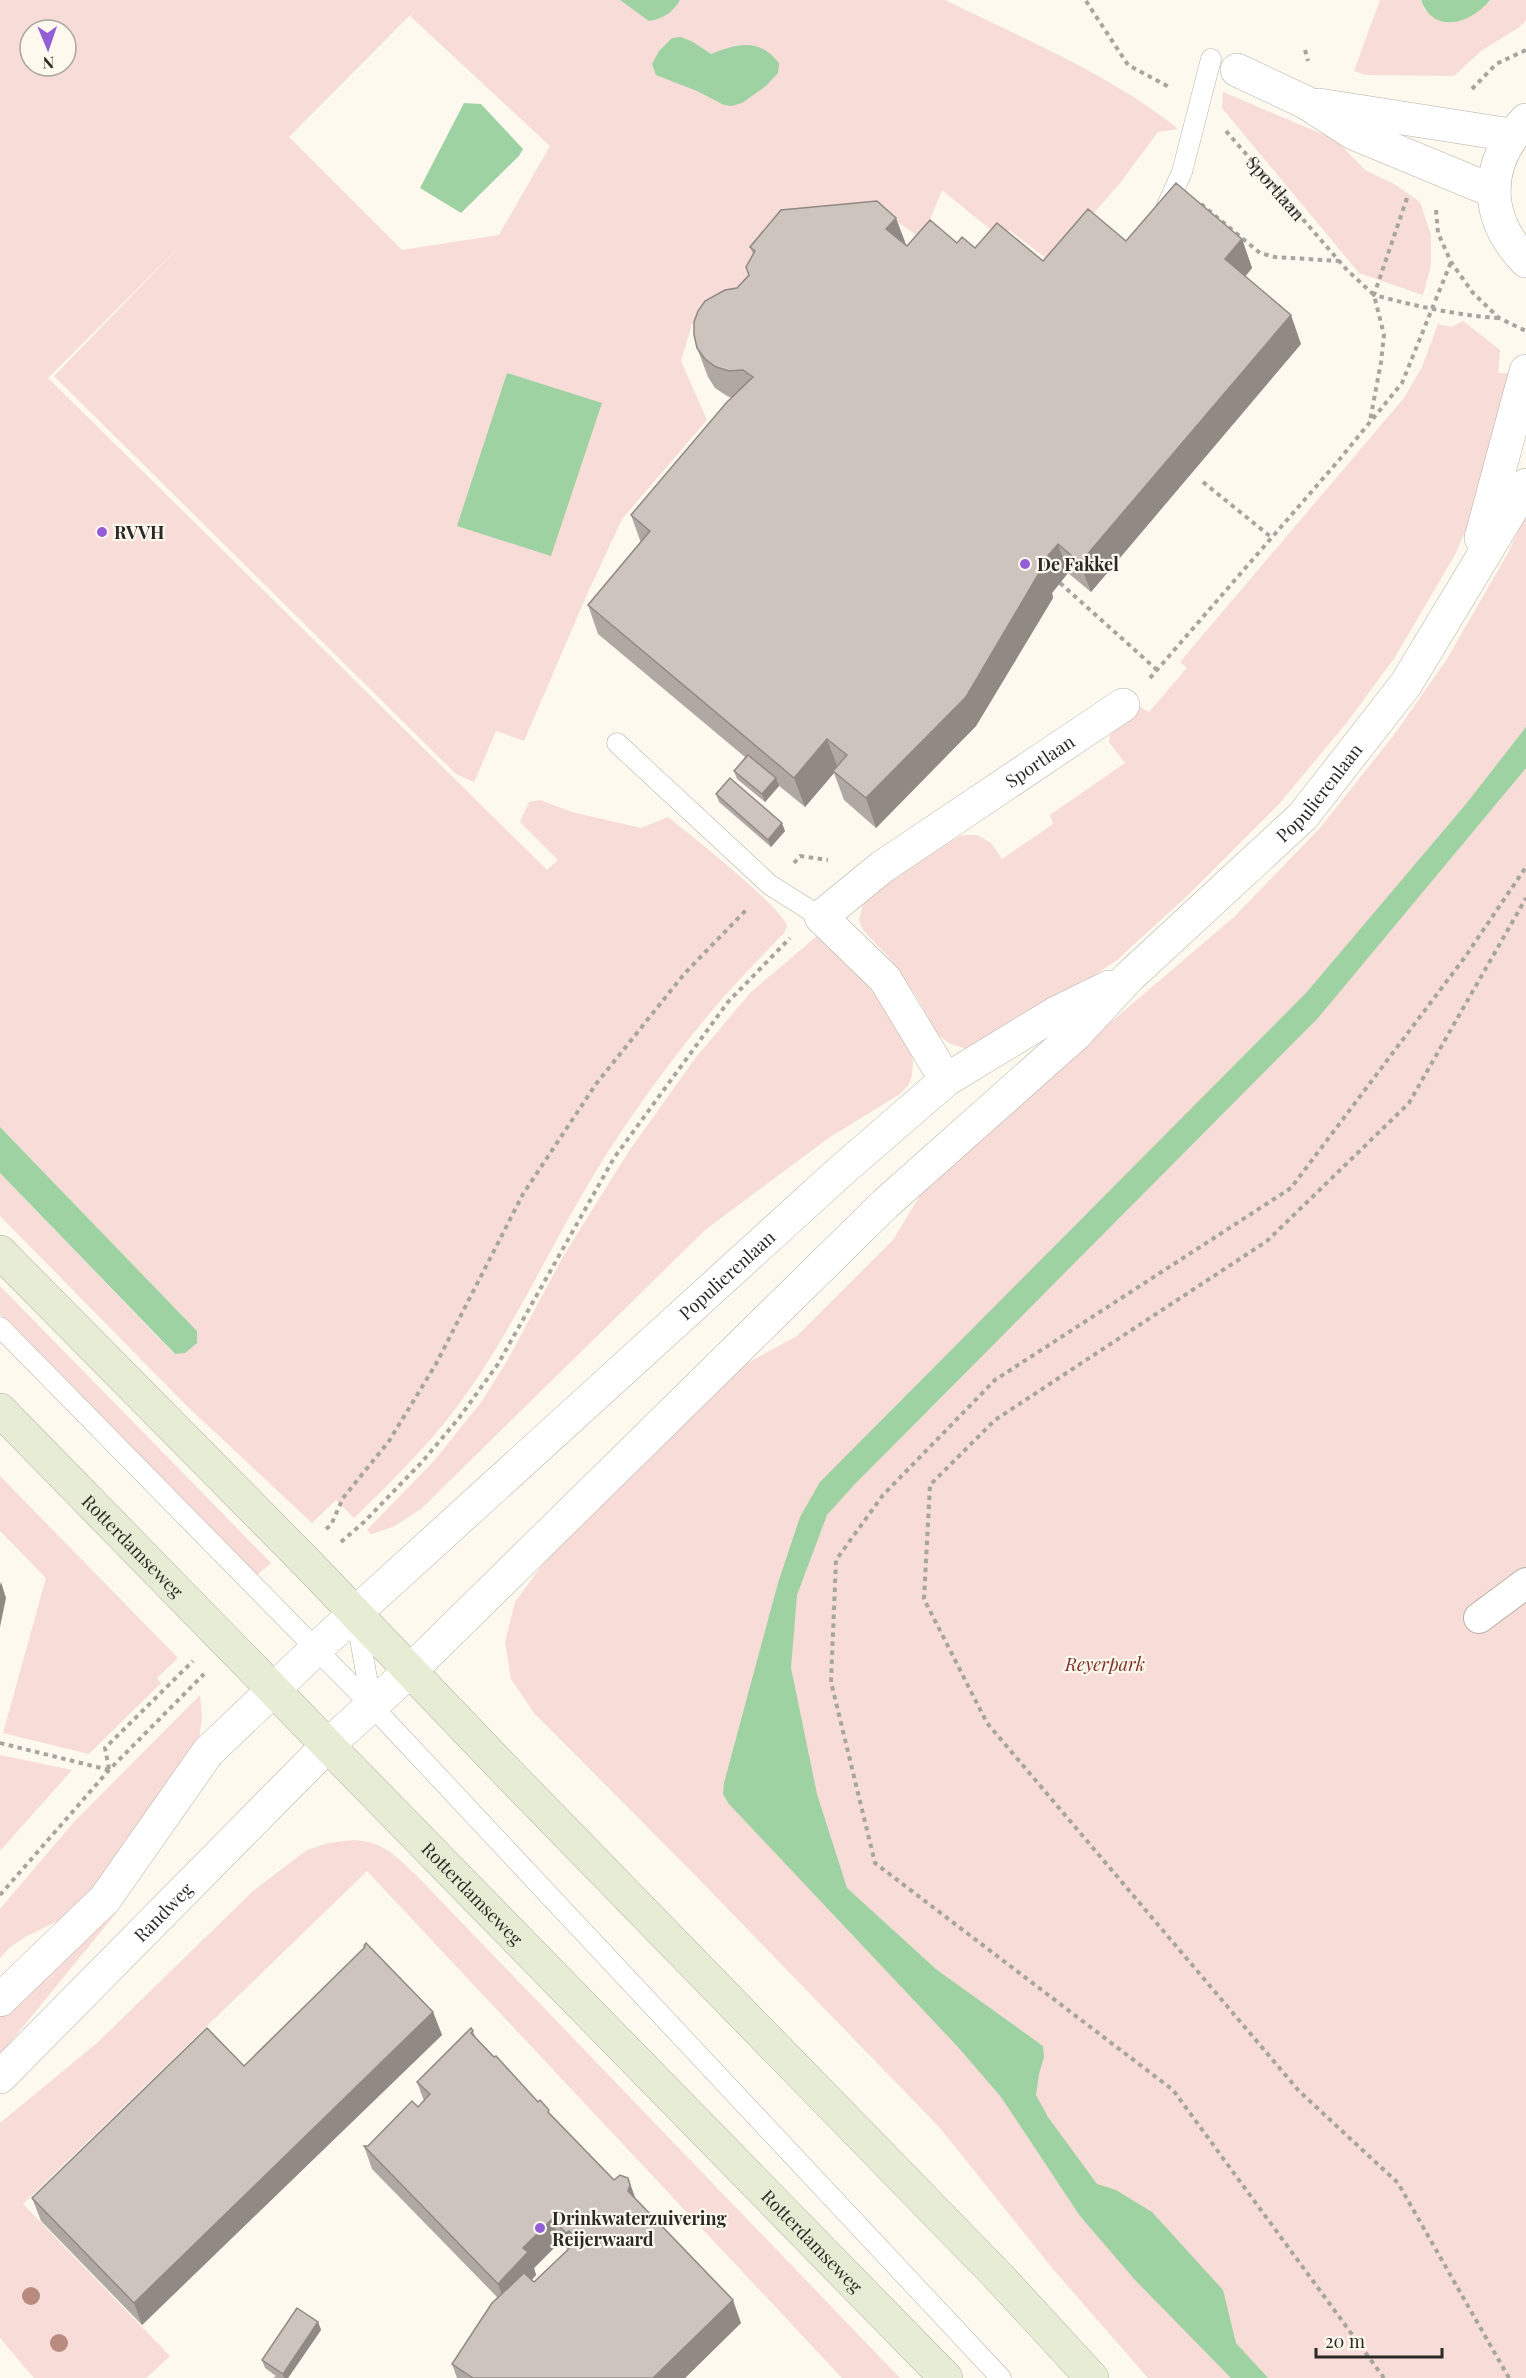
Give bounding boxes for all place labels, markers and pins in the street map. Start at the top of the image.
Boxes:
place label: RVVH [114,520,165,544]
marker: RVVH [95,525,109,539]
place label: De Fakkel [1037,552,1119,576]
marker: De Fakkel [1018,557,1032,571]
place label: Drinkwaterzuivering Reijerwaard [552,2206,726,2251]
marker: Drinkwaterzuivering Reijerwaard [533,2221,547,2235]

